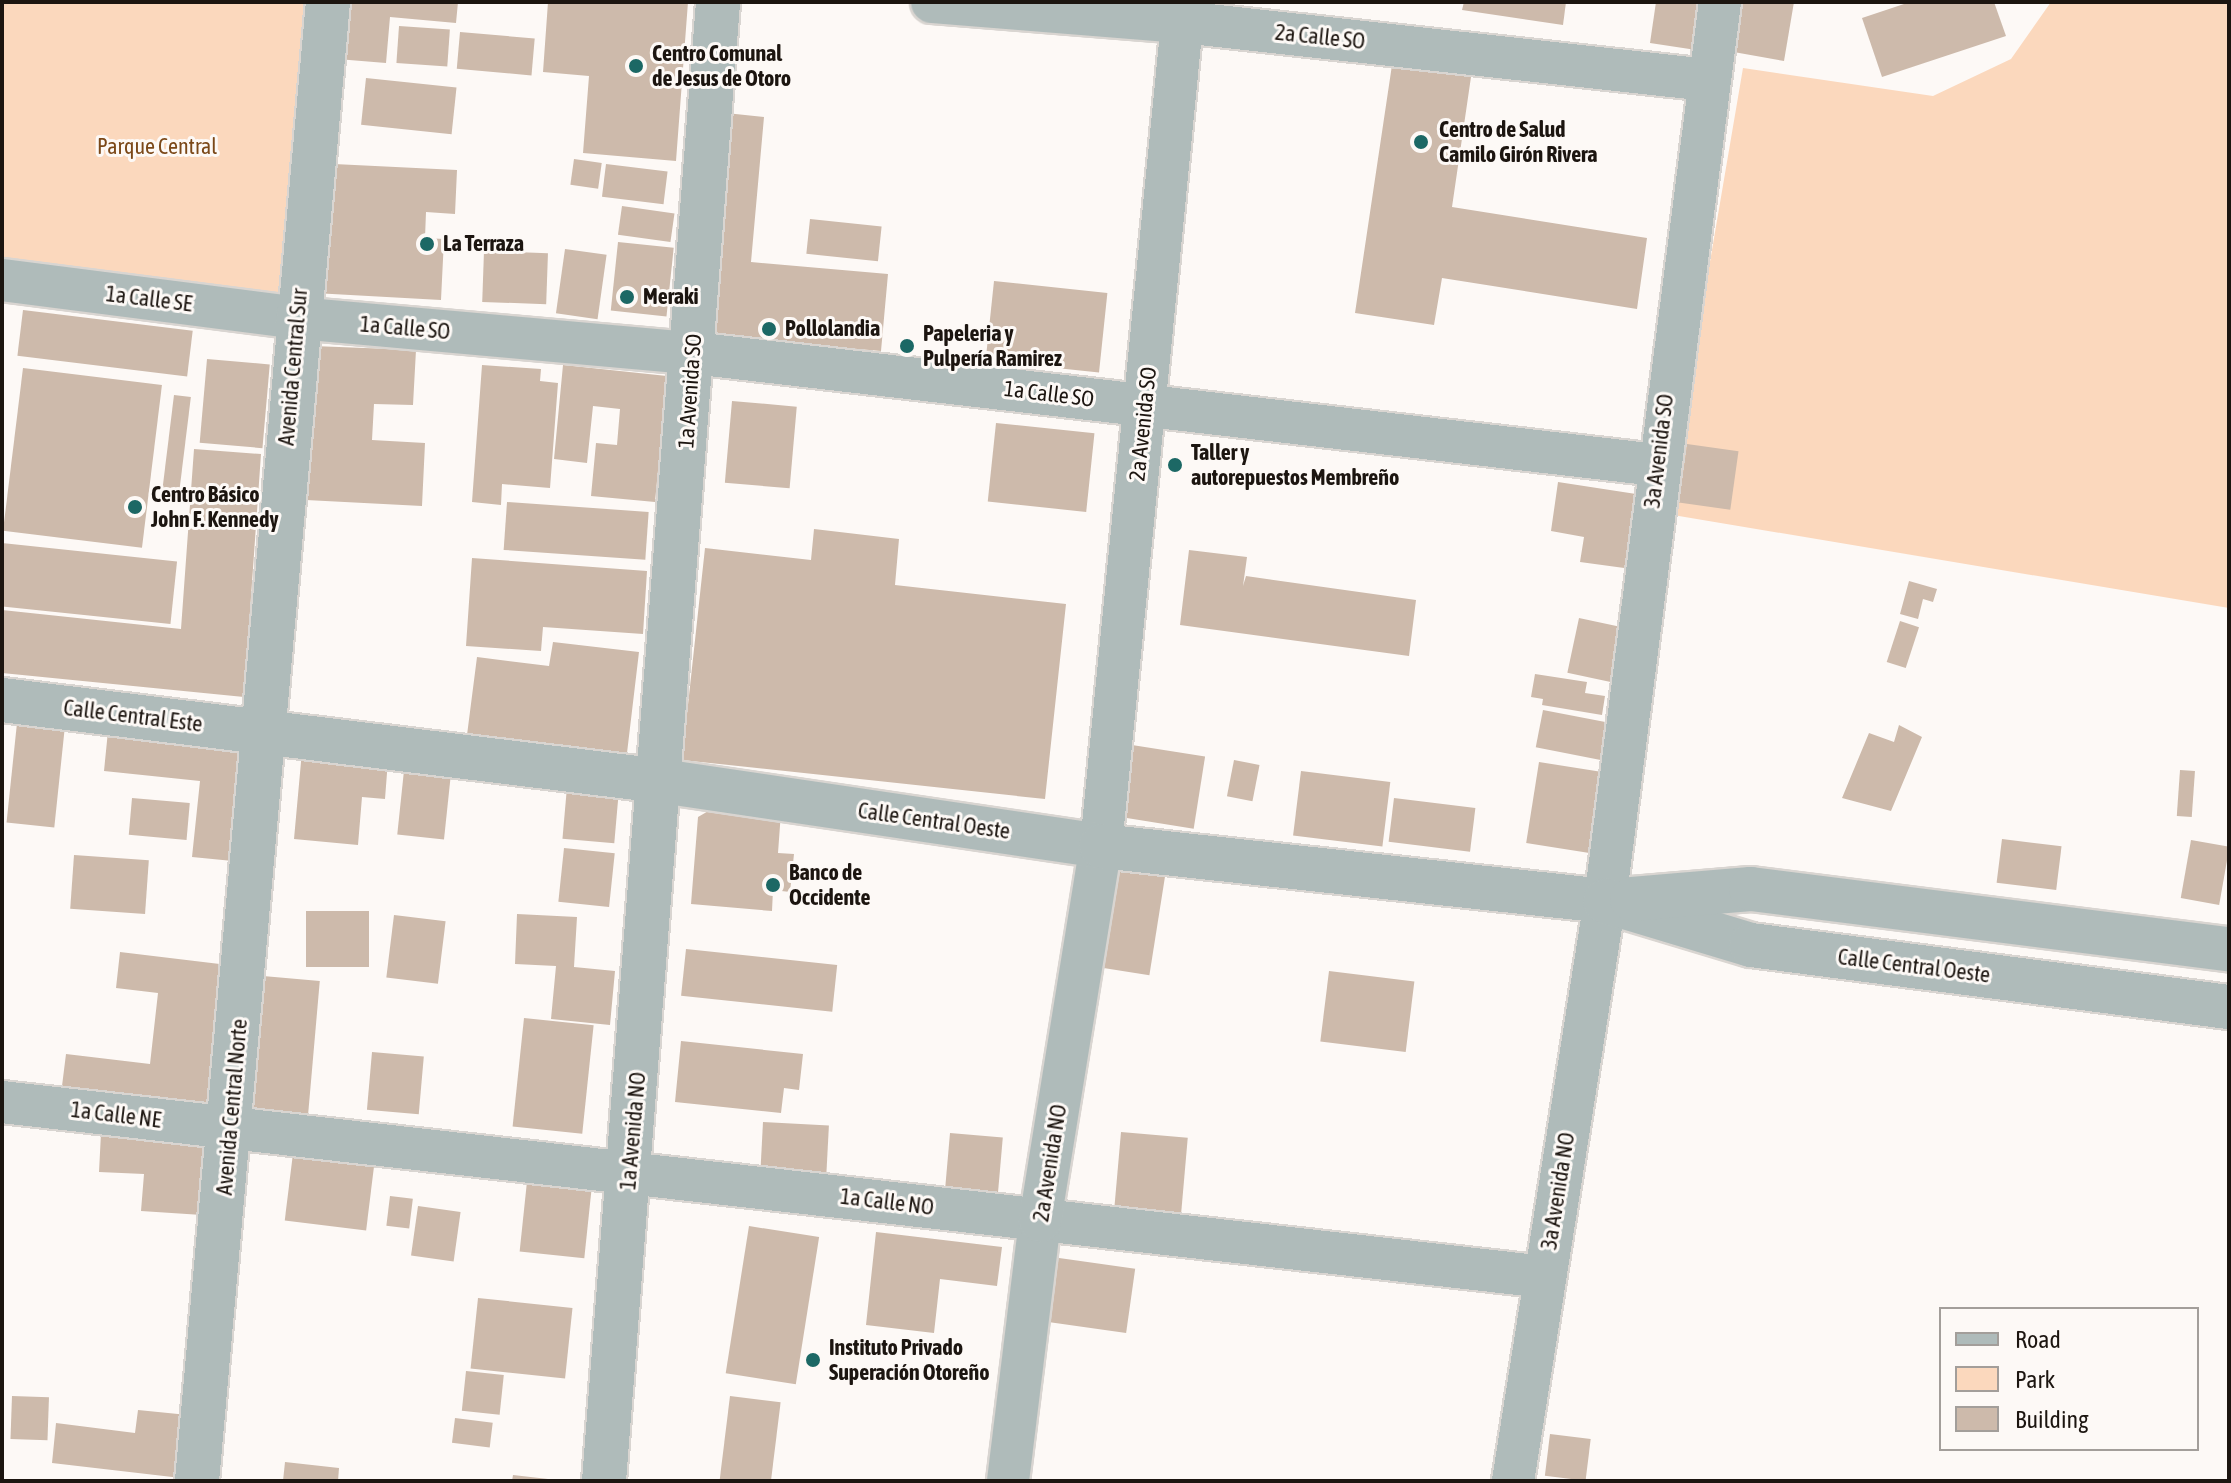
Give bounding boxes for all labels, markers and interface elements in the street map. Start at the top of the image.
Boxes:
street label: 2a Calle SO [1274,19,1366,55]
place label: Centro Comunal de Jesus de Otoro [652,40,791,92]
marker: Centro Comunal de Jesus de Otoro [627,57,645,75]
place label: Centro de Salud Camilo Girón Rivera [1439,116,1597,168]
marker: Centro de Salud Camilo Girón Rivera [1410,131,1432,153]
park label: Parque Central [97,134,217,160]
place label: La Terraza [443,231,524,257]
marker: La Terraza [418,235,436,253]
street label: 1a Calle SE [104,281,194,317]
place label: Meraki [643,284,699,310]
street label: Avenida Central Sur [273,287,313,447]
marker: Meraki [618,288,636,306]
street label: 1a Calle SO [359,311,451,345]
place label: Pollolandia [785,316,880,342]
marker: Pollolandia [760,320,778,338]
place label: Papeleria y Pulpería Ramirez [923,320,1062,372]
street label: 1a Avenida SO [673,333,707,449]
marker: Papeleria y Pulpería Ramirez [898,337,916,355]
street label: 2a Avenida SO [1124,366,1162,482]
street label: 1a Calle SO [1003,375,1095,413]
street label: 3a Avenida SO [1639,392,1679,510]
place label: Taller y autorepuestos Membreño [1191,439,1399,490]
marker: Taller y autorepuestos Membreño [1166,456,1184,474]
place label: Centro Básico John F. Kennedy [151,481,278,532]
marker: Centro Básico John F. Kennedy [126,498,144,516]
street label: Calle Central Este [62,694,204,738]
street label: Calle Central Oeste [856,797,1012,845]
place label: Banco de Occidente [789,859,870,910]
marker: Banco de Occidente [764,876,782,894]
street label: Calle Central Oeste [1836,944,1992,988]
street label: Avenida Central Norte [211,1018,253,1196]
street label: 1a Avenida NO [615,1071,651,1191]
street label: 1a Calle NE [69,1096,163,1134]
street label: 2a Avenida NO [1028,1102,1072,1224]
street label: 3a Avenida NO [1536,1130,1580,1252]
street label: 1a Calle NO [839,1183,935,1221]
legend [1939,1307,2199,1451]
text: Road [2015,1326,2061,1353]
place label: Instituto Privado Superación Otoreño [829,1334,990,1386]
marker: Instituto Privado Superación Otoreño [804,1351,822,1369]
text: Park [2015,1366,2055,1393]
text: Building [2015,1406,2088,1433]

